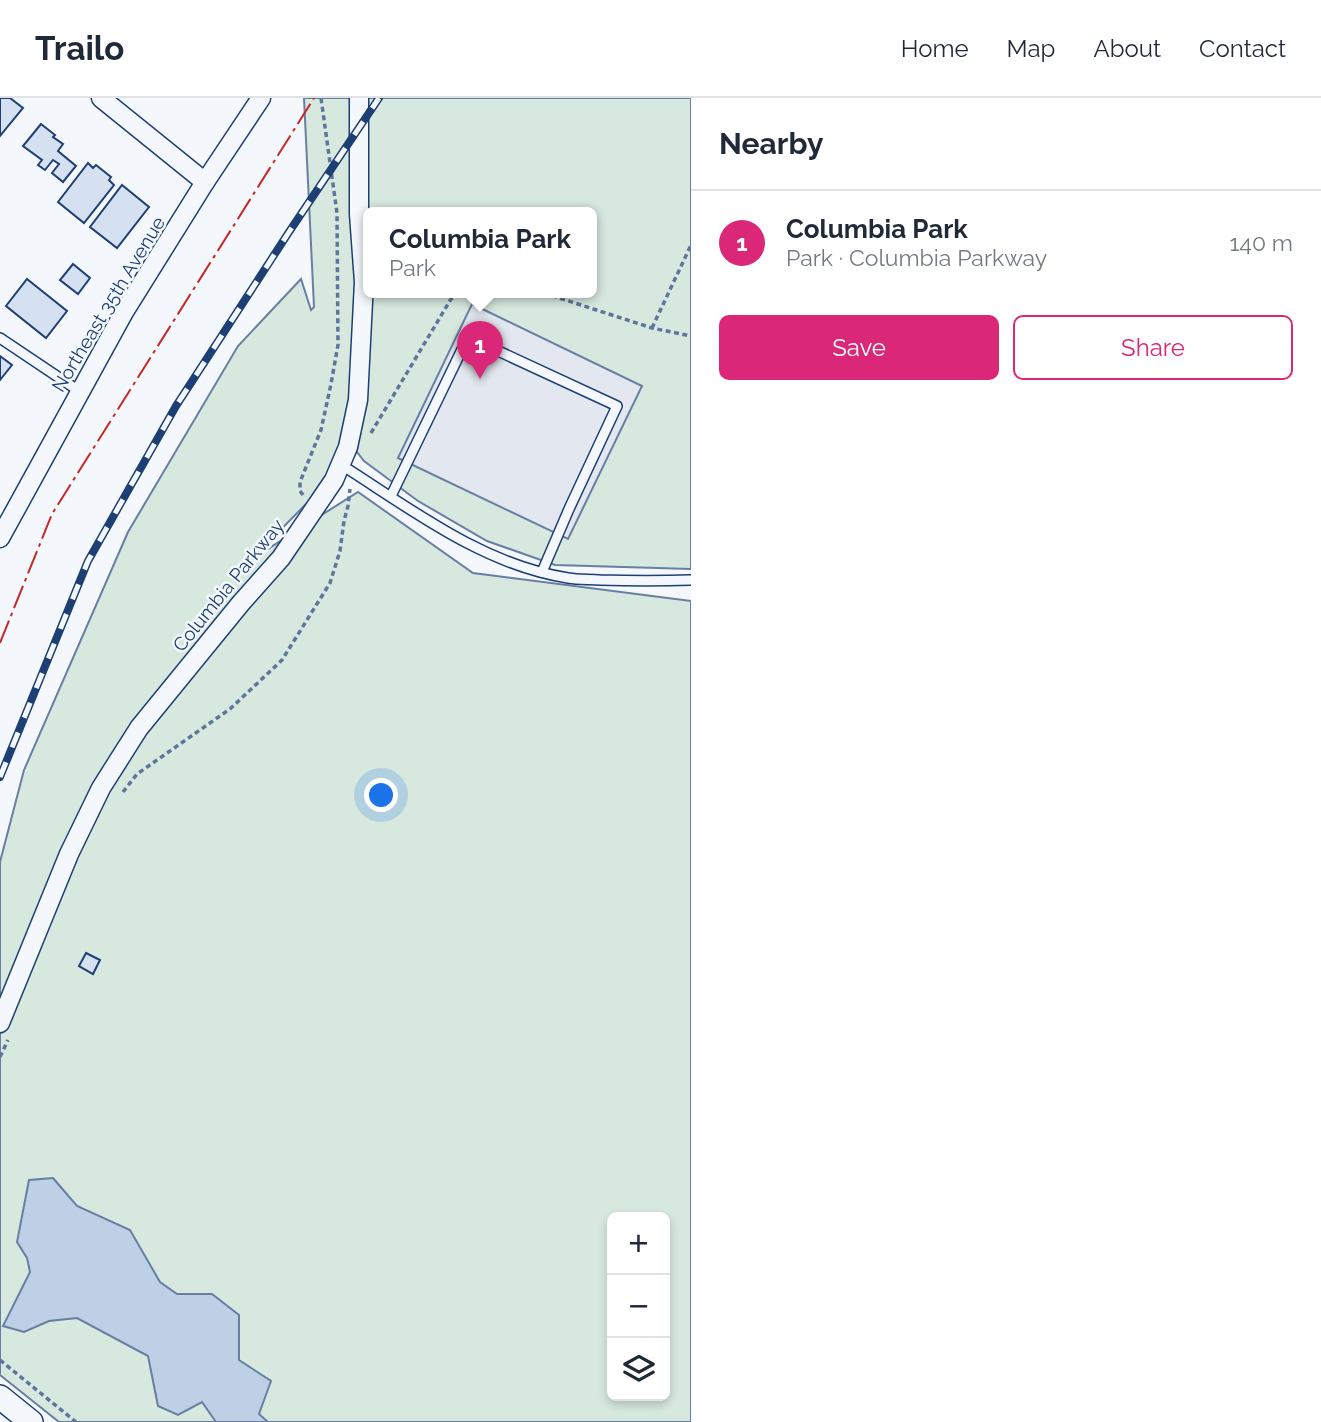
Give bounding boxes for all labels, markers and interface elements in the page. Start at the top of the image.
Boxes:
text: Trailo [35,29,124,68]
text: Home [901,34,969,63]
text: Map [1007,34,1055,63]
text: About [1093,34,1161,63]
text: Contact [1199,34,1286,63]
text: Nearby [719,126,823,161]
popup [363,207,597,298]
street label: Northeast 35th Avenue [47,212,169,396]
text: Columbia Park [786,214,968,244]
text: Columbia Park [389,224,571,254]
text: 1 [736,229,748,256]
text: 140 m [1230,229,1293,256]
text: Park · Columbia Parkway [786,244,1047,271]
text: Park [389,254,436,281]
button: Save [719,315,999,380]
button: Share [1013,315,1293,380]
pin: 1 [457,321,503,379]
street label: Columbia Parkway [168,514,288,656]
your location [364,778,398,812]
map controls [607,1212,670,1401]
button: + [607,1212,670,1275]
button: − [607,1275,670,1338]
button: layers [607,1338,670,1401]

